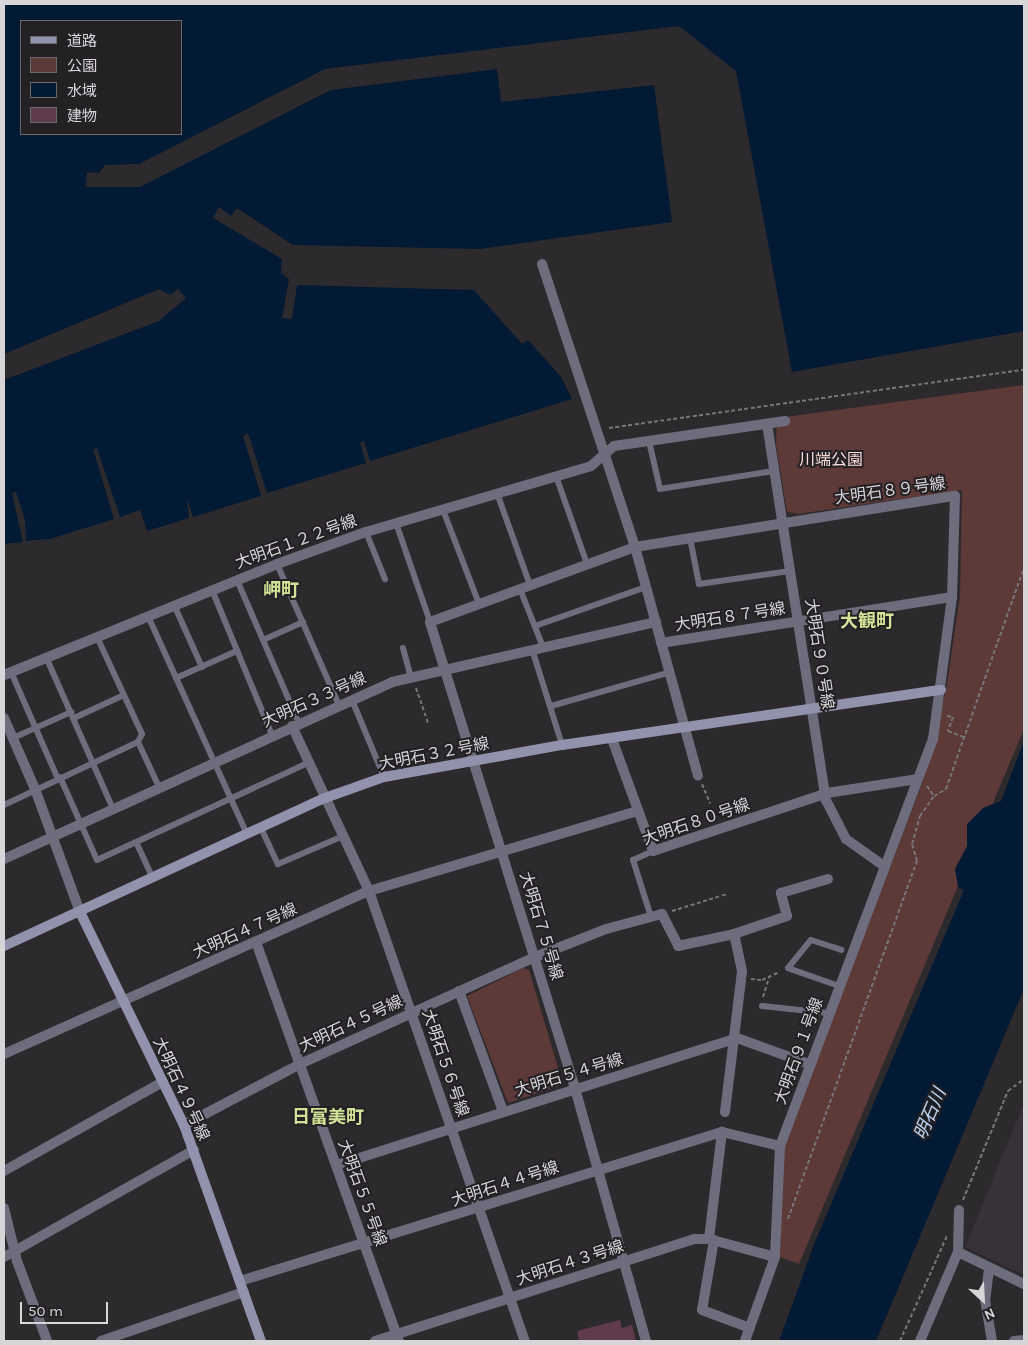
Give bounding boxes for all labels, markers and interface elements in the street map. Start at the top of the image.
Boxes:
legend [20,20,182,135]
text: 道路 [67,32,97,50]
text: 公園 [67,57,97,75]
text: 水域 [67,82,97,100]
text: 建物 [67,107,97,125]
park label: 川端公園 [799,450,863,470]
street label: 大明石８９号線 [833,474,947,508]
street label: 大明石１２２号線 [233,511,359,573]
district label: 岬町 [263,579,299,601]
street label: 大明石９０号線 [801,597,837,711]
street label: 大明石８７号線 [673,599,787,635]
district label: 大観町 [840,610,894,632]
street label: 大明石３３号線 [259,668,369,732]
street label: 大明石３２号線 [377,734,491,774]
street label: 大明石８０号線 [640,795,752,849]
street label: 大明石７５号線 [515,870,567,982]
street label: 大明石４７号線 [190,899,300,963]
street label: 大明石４５号線 [296,992,406,1056]
street label: 大明石９１号線 [771,995,827,1107]
street label: 大明石５６号線 [418,1007,472,1119]
street label: 大明石４９号線 [149,1034,213,1144]
street label: 大明石５４号線 [513,1049,625,1101]
water label: 明石川 [910,1085,950,1143]
district label: 日富美町 [292,1106,364,1128]
street label: 大明石５５号線 [334,1137,390,1249]
street label: 大明石４４号線 [449,1158,561,1210]
street label: 大明石４３号線 [514,1237,626,1289]
north arrow [958,1275,1008,1325]
scale bar [22,1292,110,1324]
text: 50 m [28,1302,63,1320]
text: N [981,1304,998,1324]

